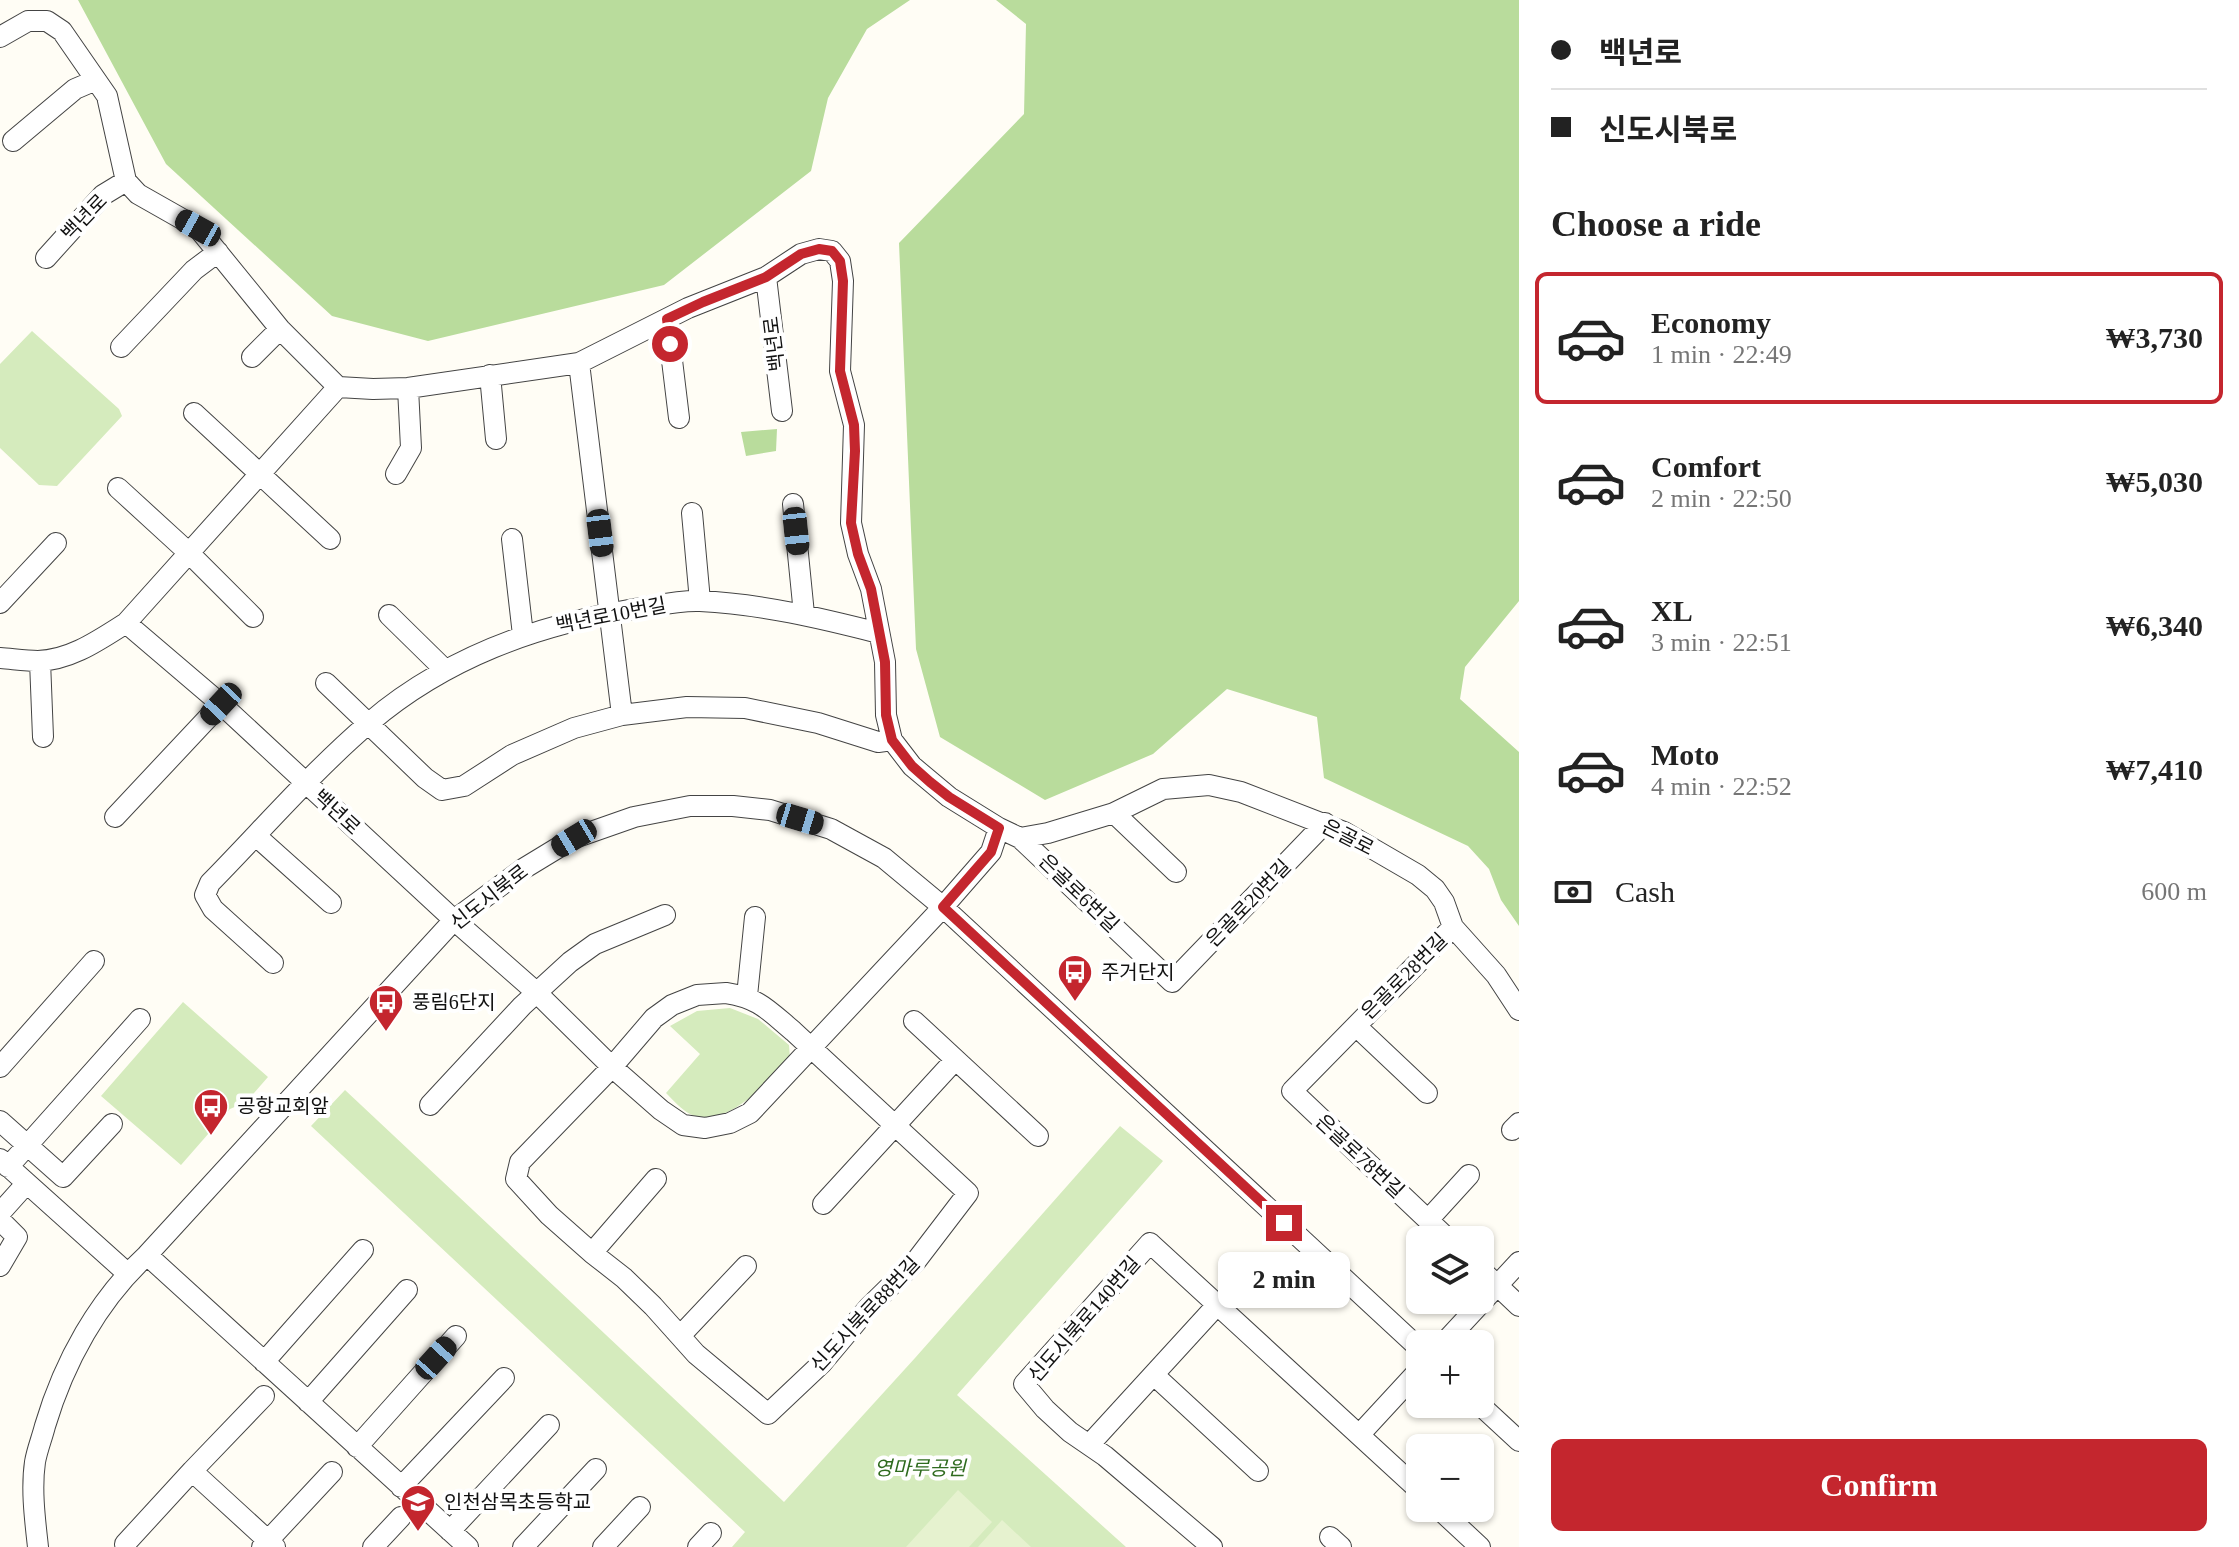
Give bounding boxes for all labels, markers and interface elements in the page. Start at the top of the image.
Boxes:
text: 백년로 [1599,36,1682,69]
text: 신도시북로 [1599,113,1737,146]
street label: 백년로 [57,190,111,244]
text: Choose a ride [1551,204,1761,244]
car [171,206,225,250]
icon: car [1555,302,1627,374]
text: Economy [1651,306,1771,339]
street label: 백년로 [760,315,788,373]
text: ₩3,730 [2106,321,2203,354]
route start [652,326,688,362]
text: 1 min · 22:49 [1651,340,1792,369]
icon: car [1555,446,1627,518]
text: Comfort [1651,450,1761,483]
text: ₩5,030 [2106,465,2203,498]
text: 2 min · 22:50 [1651,484,1792,513]
car [782,506,810,556]
car [585,508,615,558]
icon: car [1555,590,1627,662]
street label: 백년로10번길 [554,594,668,636]
text: XL [1651,594,1693,627]
text: ₩6,340 [2106,609,2203,642]
text: 3 min · 22:51 [1651,628,1792,657]
car [196,678,246,730]
icon: car [1555,734,1627,806]
text: Moto [1651,738,1719,771]
text: ₩7,410 [2106,753,2203,786]
text: 4 min · 22:52 [1651,772,1792,801]
street label: 백년로 [309,785,365,839]
car [774,801,826,837]
car [547,815,601,861]
street label: 은골로 [1318,815,1378,859]
street label: 은골로6번길 [1035,850,1123,936]
street label: 은골로20번길 [1201,855,1295,951]
street label: 신도시북로 [446,860,532,934]
icon: cash [1551,870,1595,914]
text: Cash [1615,875,1675,908]
text: 600 m [2141,877,2207,906]
street label: 은골로28번길 [1357,929,1451,1023]
bus stop icon: 주거단지 [1056,953,1094,1003]
place label: 주거단지 [1101,961,1175,983]
bus stop icon: 풍림6단지 [367,983,405,1033]
place label: 풍림6단지 [412,991,496,1013]
bus stop icon: 공항교회앞 [192,1087,230,1137]
place label: 공항교회앞 [237,1095,329,1117]
street label: 은골로78번길 [1312,1110,1408,1202]
route end [1266,1205,1302,1241]
map controls [1406,1226,1494,1522]
button: layers [1406,1226,1494,1314]
callout: 2 min [1218,1251,1350,1307]
street label: 신도시북로88번길 [806,1252,924,1376]
street label: 신도시북로140번길 [1024,1252,1144,1386]
text: 2 min [1253,1265,1315,1294]
button: + [1406,1330,1494,1418]
car [411,1332,461,1384]
button: − [1406,1434,1494,1522]
button: Confirm [1551,1439,2207,1531]
park label: 영마루공원 [874,1457,968,1479]
school or university icon: 인천삼목초등학교 [399,1483,437,1533]
place label: 인천삼목초등학교 [444,1491,591,1513]

